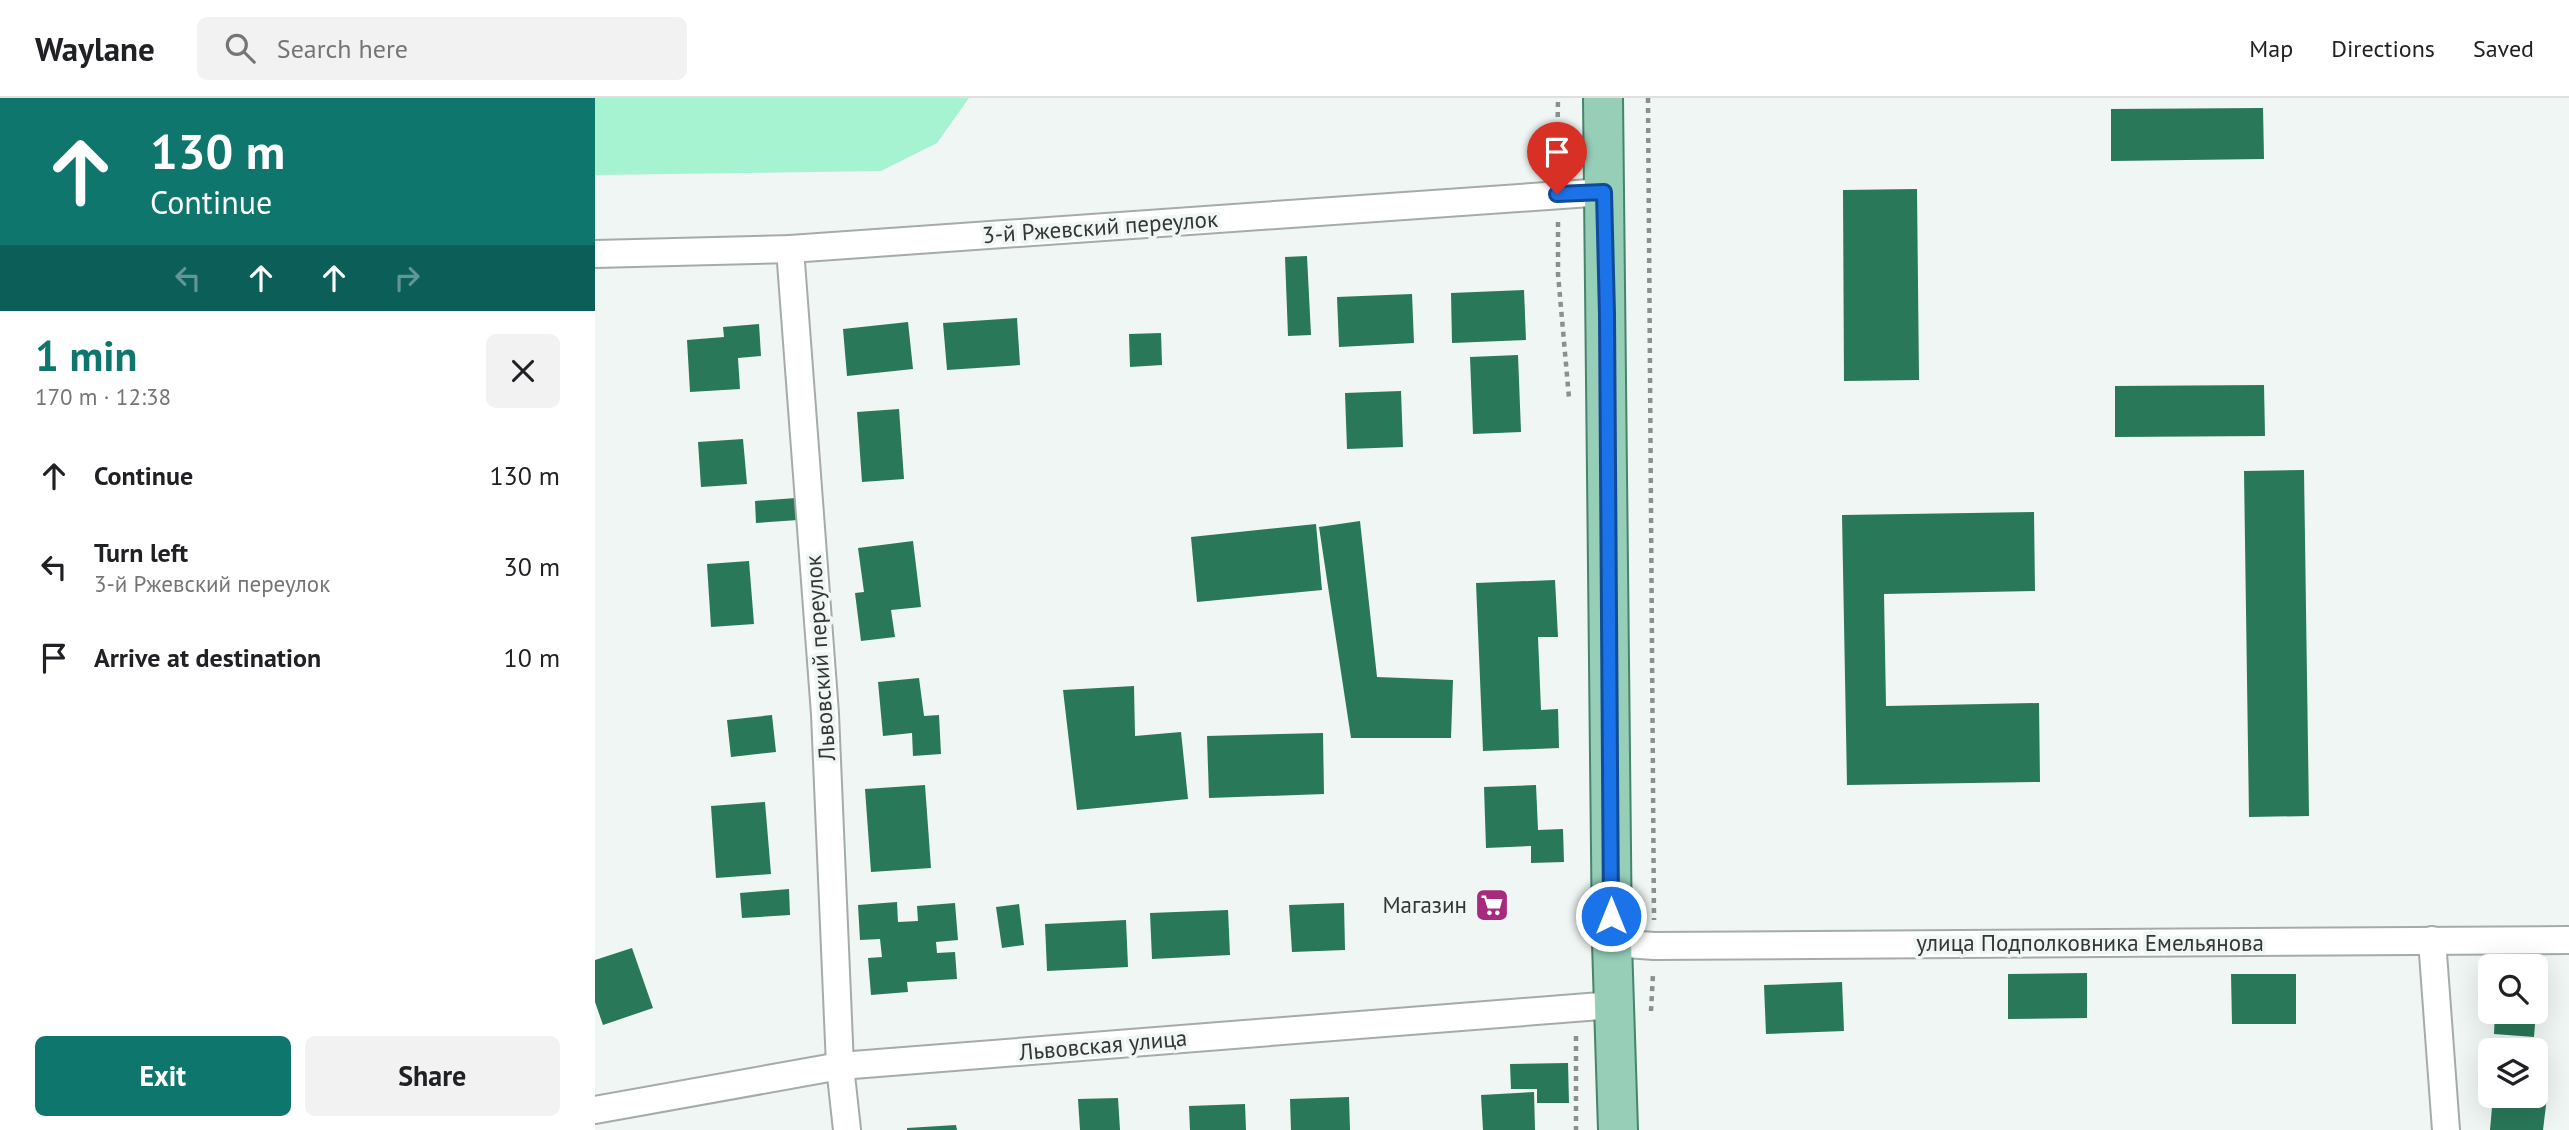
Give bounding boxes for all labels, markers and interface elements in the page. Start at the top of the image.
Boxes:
search box [197,17,687,80]
text: Waylane [35,27,155,70]
icon: search [221,29,259,67]
text: Search here [277,32,408,65]
text: Map [2249,33,2293,64]
text: Directions [2331,33,2435,64]
text: Saved [2473,33,2534,64]
text: 130 m [150,119,285,183]
pin [1527,122,1587,194]
icon: ahead [35,126,126,217]
icon: arrive [1538,133,1576,171]
text: Continue [150,181,272,223]
street label: 3-й Ржевский переулок [981,204,1219,249]
icon: left [169,259,207,297]
icon: ahead [242,259,280,297]
icon: ahead [315,259,353,297]
icon: right [388,259,426,297]
text: 1 min [35,328,137,383]
button: close [486,334,560,408]
text: 170 m · 12:38 [35,382,171,411]
icon: ahead [35,457,73,495]
text: Continue [94,459,193,492]
text: 130 m [489,459,560,492]
text: Turn left [94,536,188,569]
icon: left [35,548,73,586]
text: 30 m [504,550,560,583]
street label: Львовский переулок [798,554,841,763]
text: 3-й Ржевский переулок [94,569,330,598]
icon: arrive [35,639,73,677]
text: Arrive at destination [94,641,321,674]
text: 10 m [504,641,560,674]
position arrow [1574,879,1648,953]
supermarket icon: Магазин [1473,886,1511,924]
place label: Магазин [1382,890,1467,919]
street label: улица Подполковника Емельянова [1916,928,2264,957]
map controls [2478,954,2548,1108]
button: search [2478,954,2548,1024]
street label: Львовская улица [1017,1023,1188,1066]
button: Exit [35,1036,291,1116]
button: Share [305,1036,560,1116]
button: layers [2478,1038,2548,1108]

